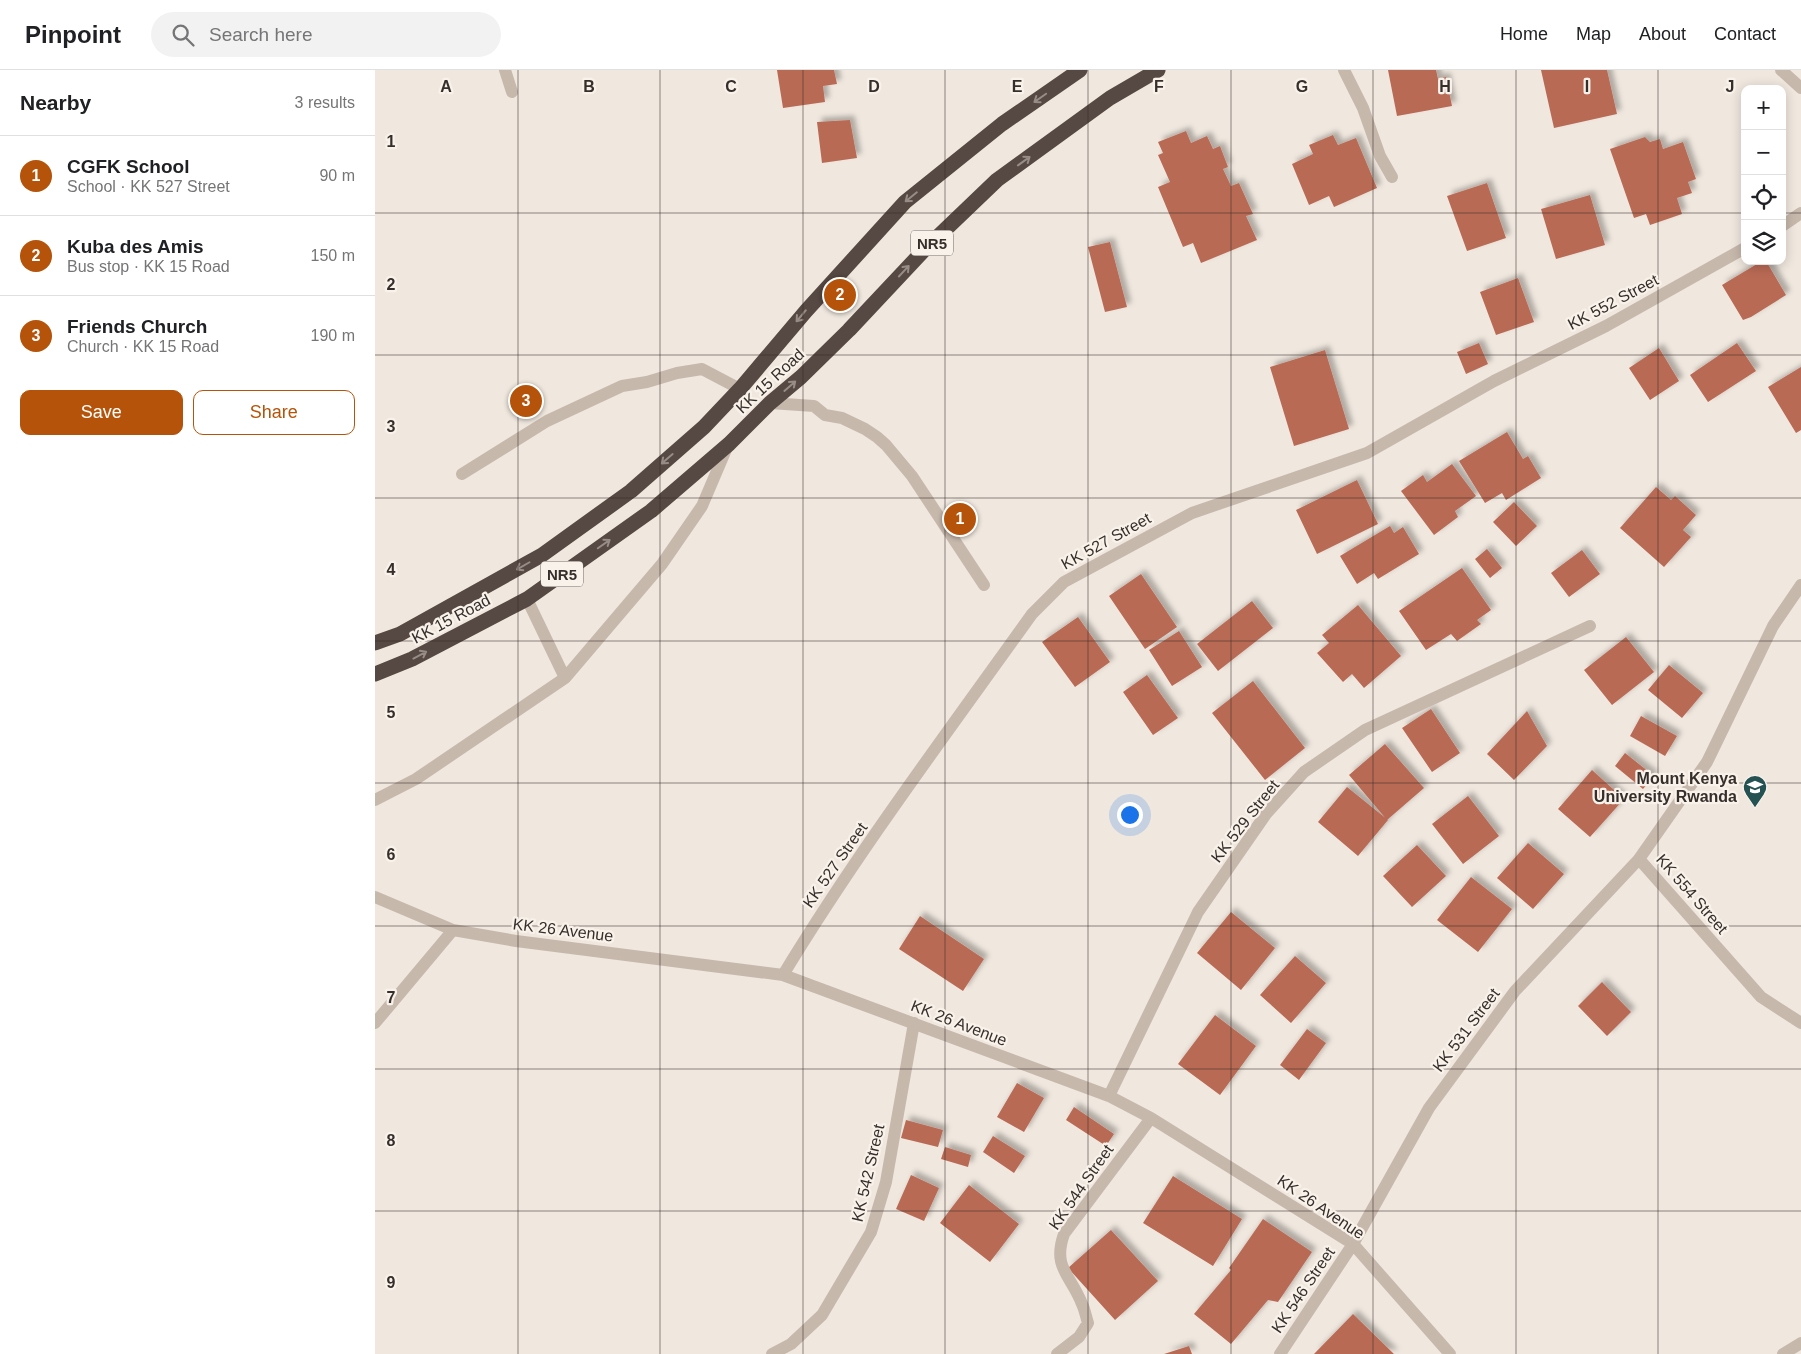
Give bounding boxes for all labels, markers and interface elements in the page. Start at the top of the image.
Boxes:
search box [151,12,501,57]
text: Pinpoint [25,21,121,48]
icon: search [169,21,197,49]
text: Search here [209,24,313,45]
text: Home [1500,24,1548,44]
text: Map [1576,24,1611,44]
text: About [1639,24,1686,44]
text: Contact [1714,24,1776,44]
text: A [440,78,452,95]
text: B [583,78,595,95]
text: C [725,78,737,95]
text: D [868,78,880,95]
text: E [1012,78,1023,95]
text: F [1154,78,1164,95]
text: G [1296,78,1308,95]
text: H [1439,78,1451,95]
text: I [1585,78,1589,95]
text: J [1726,78,1734,95]
map controls [1741,85,1786,265]
button: + [1741,85,1786,130]
text: Nearby [20,91,91,114]
one-way arrow [1033,93,1047,103]
text: 3 results [295,94,355,111]
button: − [1741,130,1786,175]
text: 1 [387,133,396,150]
text: CGFK School [67,156,189,177]
one-way arrow [1017,156,1031,166]
text: 1 [32,167,40,184]
text: 90 m [319,167,355,184]
button: locate [1741,175,1786,220]
text: School · KK 527 Street [67,178,230,195]
one-way arrow [905,192,918,203]
button: layers [1741,220,1786,265]
road number: NR5 [911,230,953,256]
text: Kuba des Amis [67,236,204,257]
text: 2 [32,247,40,264]
text: 150 m [311,247,355,264]
text: Bus stop · KK 15 Road [67,258,230,275]
one-way arrow [898,265,910,277]
street label: KK 552 Street [1565,271,1661,333]
text: 2 [387,276,396,293]
pin: 2 [824,276,856,314]
one-way arrow [796,310,807,323]
text: Friends Church [67,316,207,337]
text: 3 [32,327,40,344]
text: 190 m [311,327,355,344]
text: Church · KK 15 Road [67,338,219,355]
street label: KK 15 Road [733,345,807,417]
one-way arrow [783,381,796,392]
pin: 3 [510,382,542,420]
button: Save [20,390,183,435]
button: Share [193,390,355,435]
text: 3 [387,418,396,435]
one-way arrow [661,453,674,465]
pin: 1 [944,500,976,538]
street label: KK 527 Street [1058,509,1154,573]
one-way arrow [597,539,611,549]
text: 4 [387,561,396,578]
one-way arrow [515,561,530,571]
road number: NR5 [541,562,583,586]
street label: KK 15 Road [409,591,493,647]
one-way arrow [412,650,427,659]
text: 5 [387,704,396,721]
place label: Mount Kenya University Rwanda [1594,770,1737,805]
school or university icon: Mount Kenya University Rwanda [1742,774,1768,808]
street label: KK 529 Street [1208,776,1283,865]
your location [1117,802,1143,828]
street label: KK 527 Street [799,819,871,911]
text: 6 [387,846,396,863]
street label: KK 554 Street [1653,851,1731,938]
street label: KK 26 Avenue [512,915,614,945]
street label: KK 531 Street [1429,985,1503,1075]
text: 7 [387,989,396,1006]
street label: KK 26 Avenue [909,997,1009,1049]
street label: KK 542 Street [849,1122,888,1223]
text: 8 [387,1132,396,1149]
street label: KK 544 Street [1045,1141,1117,1233]
street label: KK 26 Avenue [1274,1172,1368,1242]
street label: KK 546 Street [1268,1243,1338,1336]
text: 9 [387,1274,396,1291]

